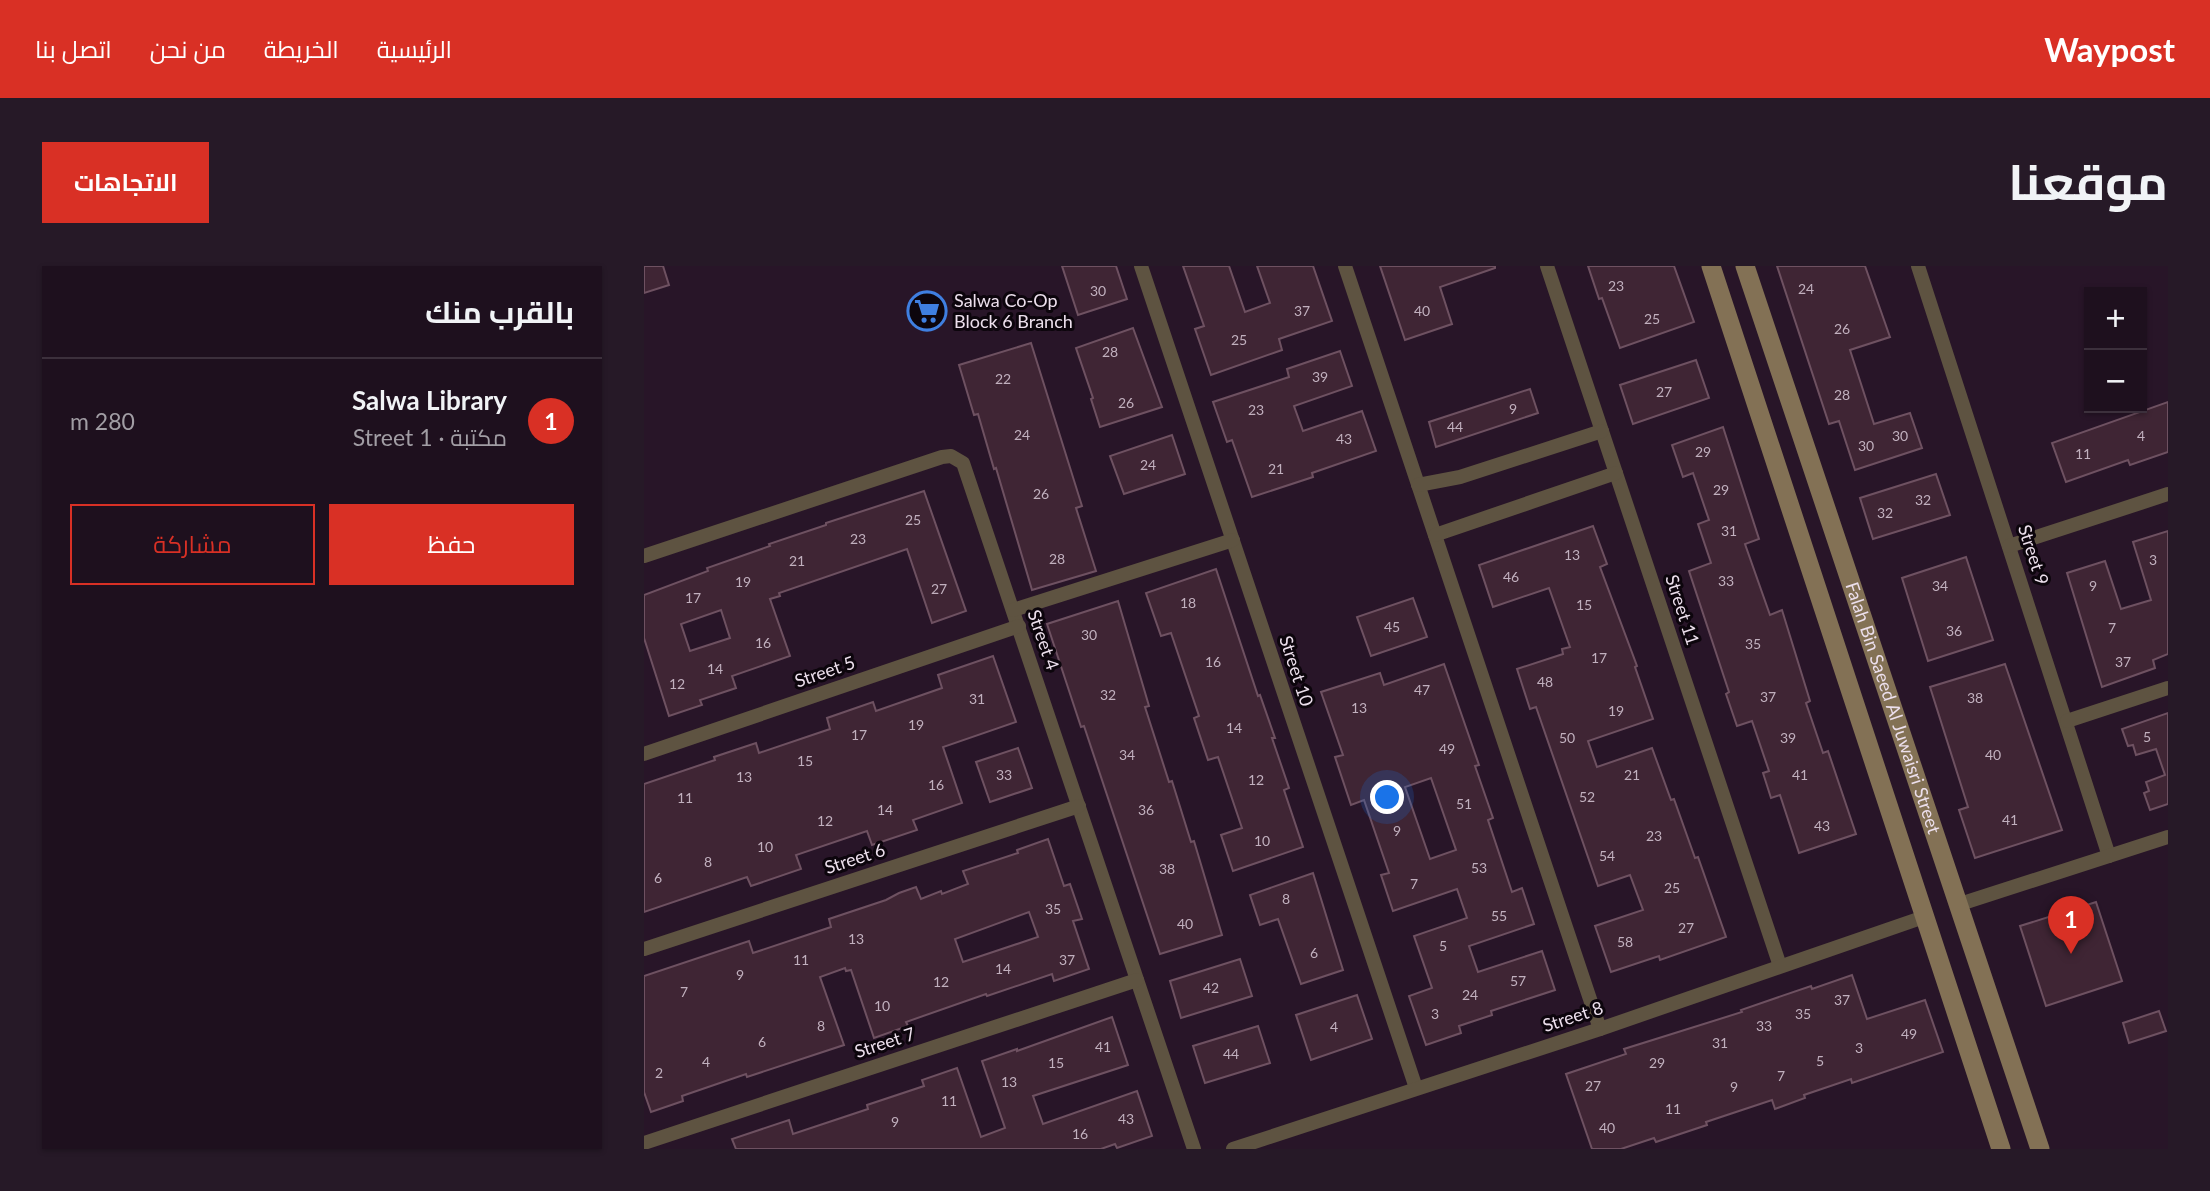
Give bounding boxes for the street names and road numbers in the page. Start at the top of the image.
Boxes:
street label: Street 9 [2014,522,2054,588]
street label: Street 11 [1661,572,1705,648]
street label: Falah Bin Saeed Al Juwaisri Street [1841,579,1946,837]
street label: Street 4 [1023,607,1065,673]
street label: Street 10 [1275,633,1319,709]
street label: Street 5 [792,650,858,692]
street label: Street 6 [822,838,888,878]
street label: Street 8 [1540,996,1606,1036]
street label: Street 7 [852,1022,918,1062]

